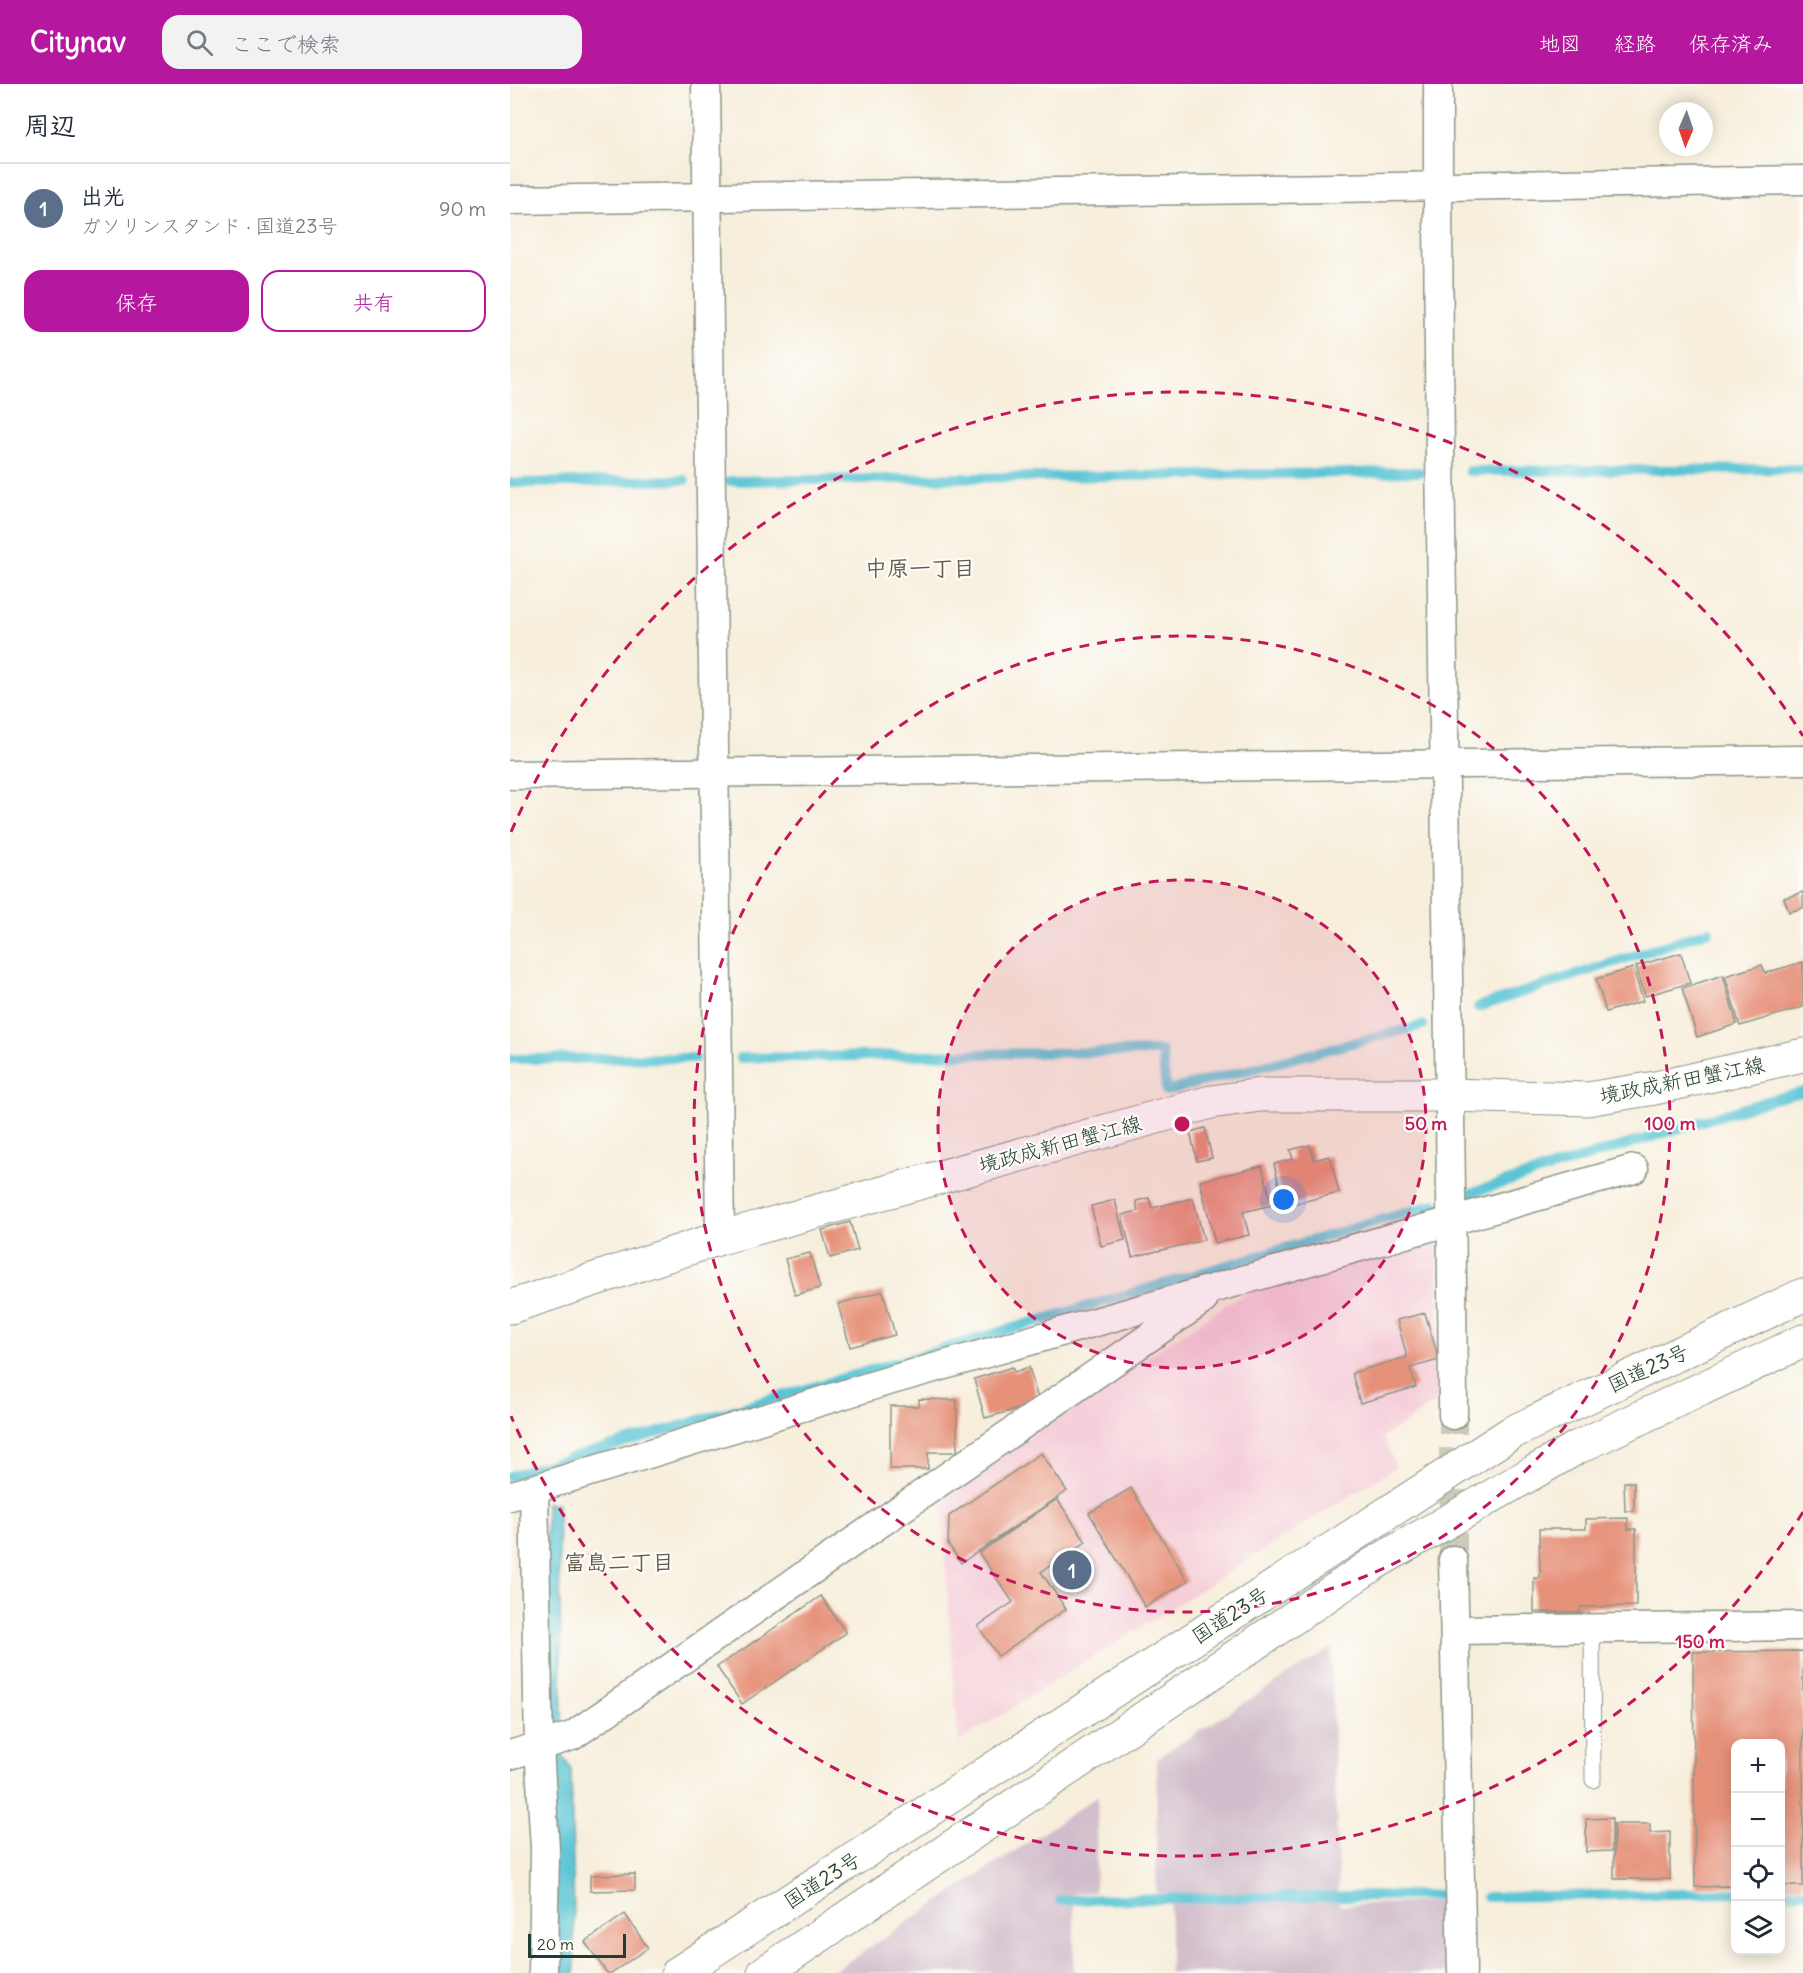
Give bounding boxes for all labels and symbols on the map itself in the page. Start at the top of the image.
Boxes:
north arrow [1659,102,1713,156]
district label: 中原一丁目 [865,554,975,582]
street label: 境政成新田蟹江線 [1597,1051,1767,1109]
street label: 境政成新田蟹江線 [975,1109,1145,1179]
text: 50 m [1405,1112,1447,1135]
text: 100 m [1645,1112,1696,1135]
centre of rings [1172,1114,1192,1134]
your location [1269,1185,1298,1214]
street label: 国道23号 [1603,1337,1693,1399]
district label: 富島二丁目 [564,1548,674,1576]
pin: 1 [1052,1548,1092,1592]
street label: 国道23号 [1186,1580,1274,1650]
text: 150 m [1675,1630,1725,1653]
street label: 国道23号 [778,1845,866,1915]
scale bar [528,1931,626,1958]

